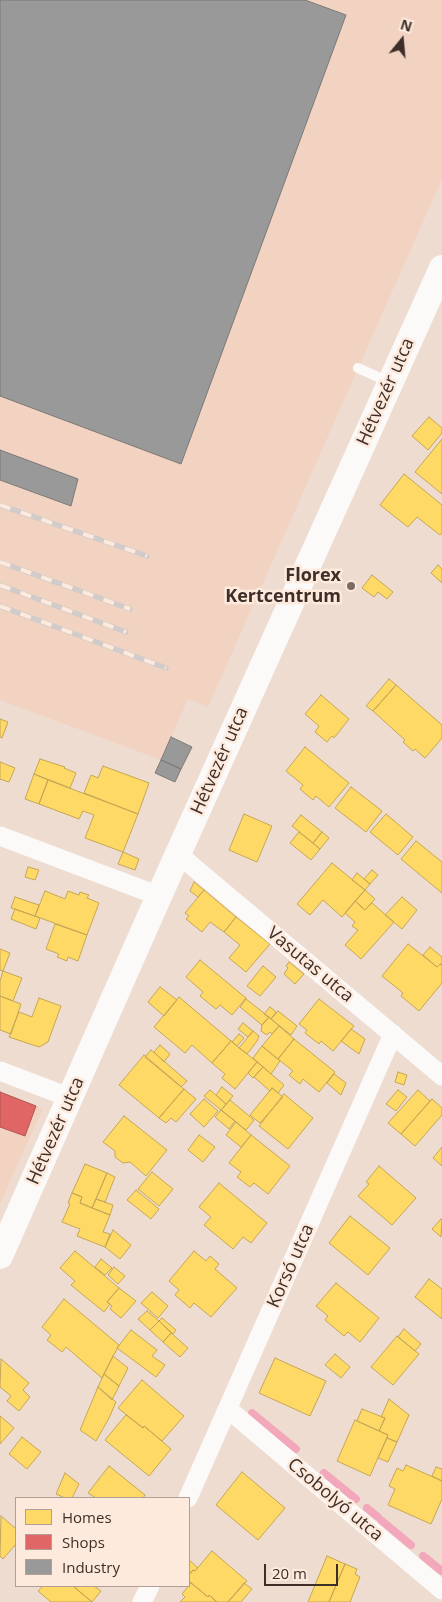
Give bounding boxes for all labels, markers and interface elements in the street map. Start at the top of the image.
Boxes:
text: N [398,14,415,36]
north arrow [377,15,427,65]
street label: Hétvezér utca [353,335,419,449]
place label: Florex Kertcentrum [225,565,341,608]
marker: Florex Kertcentrum [345,580,357,592]
street label: Hétvezér utca [187,704,253,818]
street label: Vasutas utca [262,923,358,1007]
street label: Hétvezér utca [23,1074,89,1188]
street label: Korsó utca [263,1221,319,1311]
street label: Csobolyó utca [283,1454,387,1546]
legend [15,1497,190,1587]
text: Homes [62,1507,112,1527]
text: Shops [62,1532,105,1552]
scale bar [267,1554,341,1586]
text: Industry [62,1557,120,1577]
text: 20 m [272,1563,307,1583]

